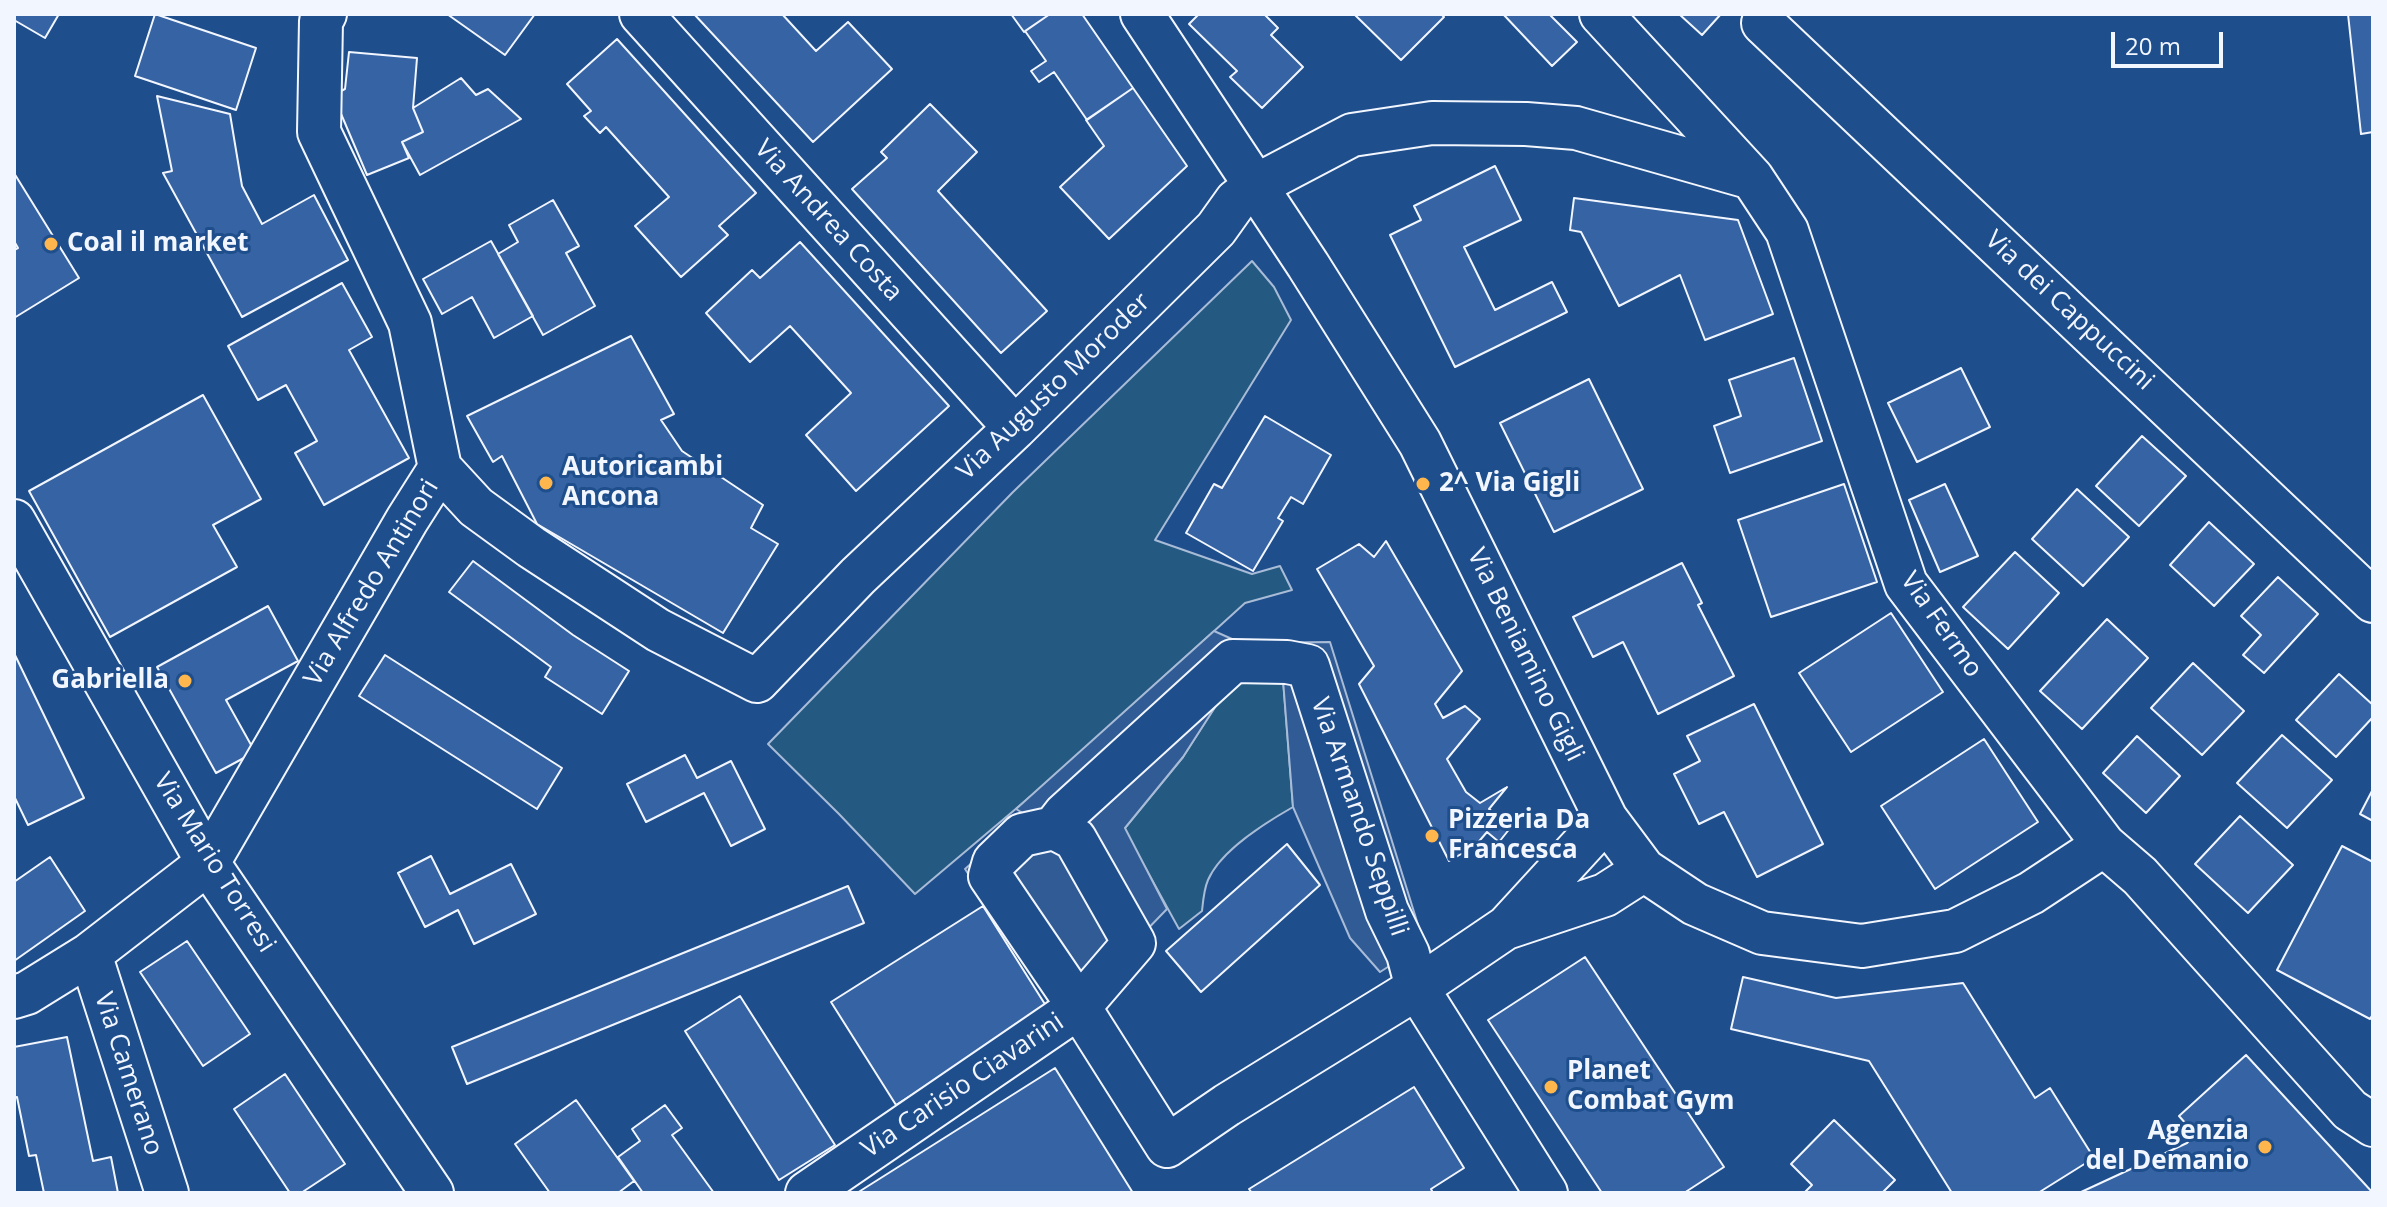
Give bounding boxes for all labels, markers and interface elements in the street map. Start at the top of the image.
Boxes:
scale bar [2115,16,2227,66]
text: 20 m [2125,29,2181,62]
street label: Via Andrea Costa [747,134,909,308]
street label: Via dei Cappuccini [1978,225,2160,397]
place label: Coal il market [67,228,248,260]
marker: Coal il market [42,235,60,253]
street label: Via Augusto Moroder [951,287,1157,487]
place label: Autoricambi Ancona [562,452,723,514]
place label: 2^ Via Gigli [1439,468,1580,500]
street label: Via Alfredo Antinori [298,474,446,692]
marker: Autoricambi Ancona [537,474,555,492]
marker: 2^ Via Gigli [1414,475,1432,493]
street label: Via Beniamino Gigli [1460,543,1590,767]
street label: Via Fermo [1893,566,1989,684]
place label: Gabriella [51,665,169,697]
marker: Gabriella [176,672,194,690]
street label: Via Armando Seppilli [1304,694,1414,940]
street label: Via Mario Torresi [146,768,282,958]
place label: Pizzeria Da Francesca [1448,805,1590,866]
marker: Pizzeria Da Francesca [1423,827,1441,845]
street label: Via Camerano [87,989,169,1159]
street label: Via Carisio Ciavarini [856,1007,1070,1165]
place label: Planet Combat Gym [1567,1056,1735,1118]
marker: Planet Combat Gym [1542,1078,1560,1096]
place label: Agenzia del Demanio [2086,1116,2249,1178]
marker: Agenzia del Demanio [2256,1138,2274,1156]

